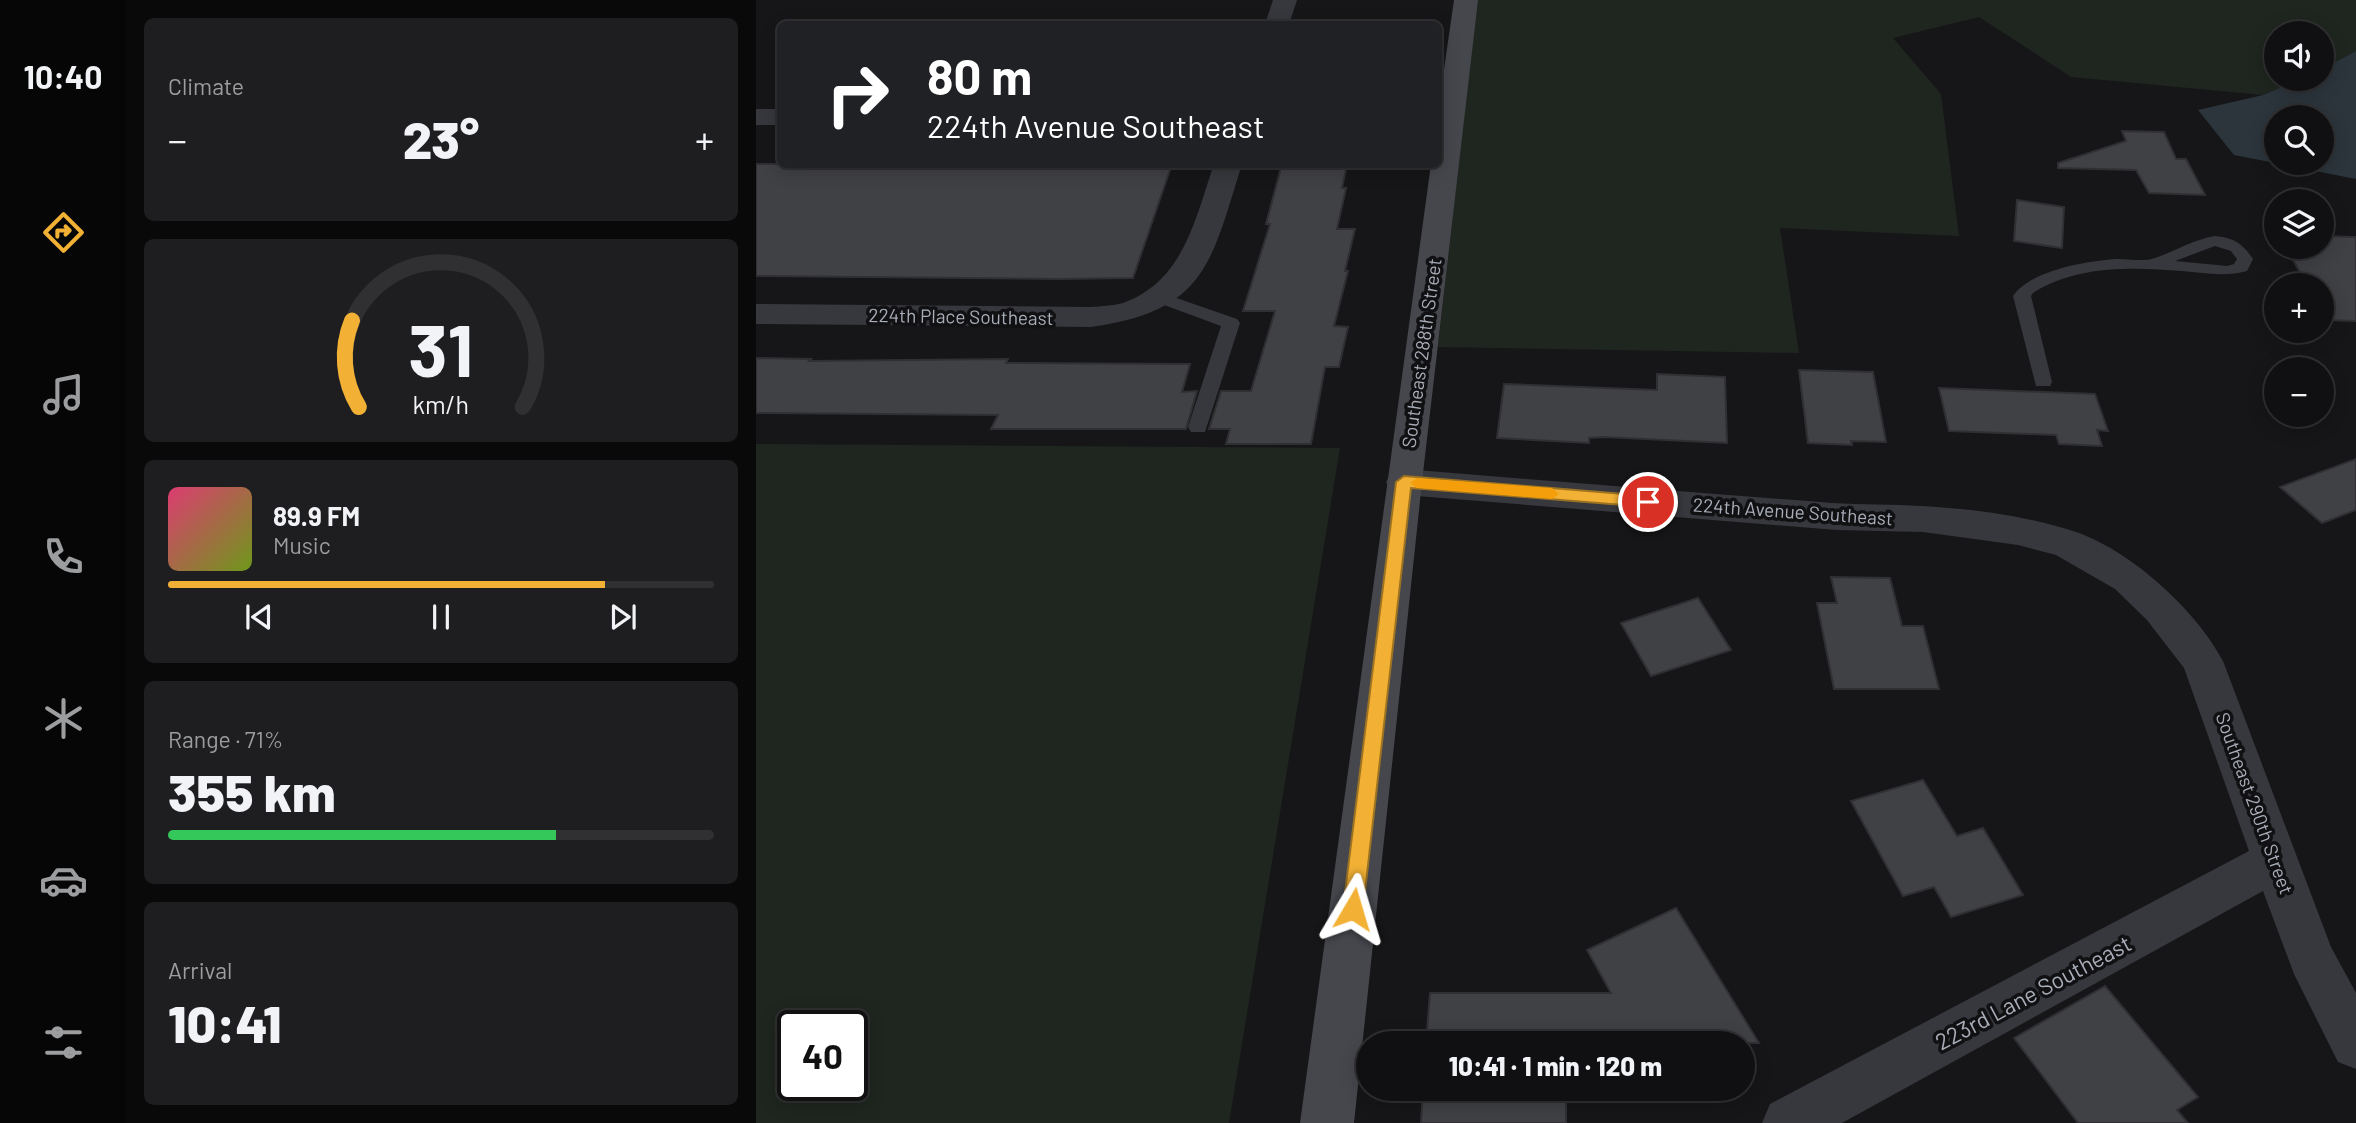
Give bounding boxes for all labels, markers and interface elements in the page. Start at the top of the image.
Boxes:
map controls [2264,21,2334,427]
button: sound [2264,21,2334,91]
text: 80 m [927,46,1032,105]
icon: right [812,49,903,140]
text: 10:40 [24,57,102,95]
text: Climate [168,72,244,100]
button: search [2264,105,2334,175]
text: 224th Avenue Southeast [927,106,1265,144]
text: 23° [403,107,479,169]
text: − [168,116,187,162]
text: + [695,116,714,162]
button: layers [2264,189,2334,259]
icon: directions [39,208,88,257]
street label: Southeast 288th Street [1396,257,1446,449]
button: + [2264,273,2334,343]
street label: 224th Place Southeast [868,303,1054,329]
text: 31 [409,304,473,392]
button: − [2264,357,2334,427]
icon: music [39,370,88,419]
text: km/h [413,388,469,418]
pin [1618,472,1678,532]
icon: arrive [1629,483,1667,521]
street label: 224th Avenue Southeast [1692,493,1894,529]
text: 89.9 FM [273,500,360,531]
text: Music [273,531,331,559]
icon: phone [39,532,88,581]
icon: previous [240,598,278,636]
icon: pause [422,598,460,636]
icon: next [604,598,642,636]
icon: climate [39,694,88,743]
street label: Southeast 290th Street [2211,709,2299,897]
text: Range · 71% [168,725,283,753]
text: 355 km [168,760,336,822]
icon: car [39,856,88,905]
position arrow [1316,872,1390,946]
street label: 223rd Lane Southeast [1930,928,2136,1056]
text: Arrival [168,956,232,984]
text: 10:41 [168,991,281,1053]
speed limit sign: 40 [777,1010,868,1101]
icon: filters [39,1018,88,1067]
text: 10:41 · 1 min · 120 m [1449,1050,1662,1081]

